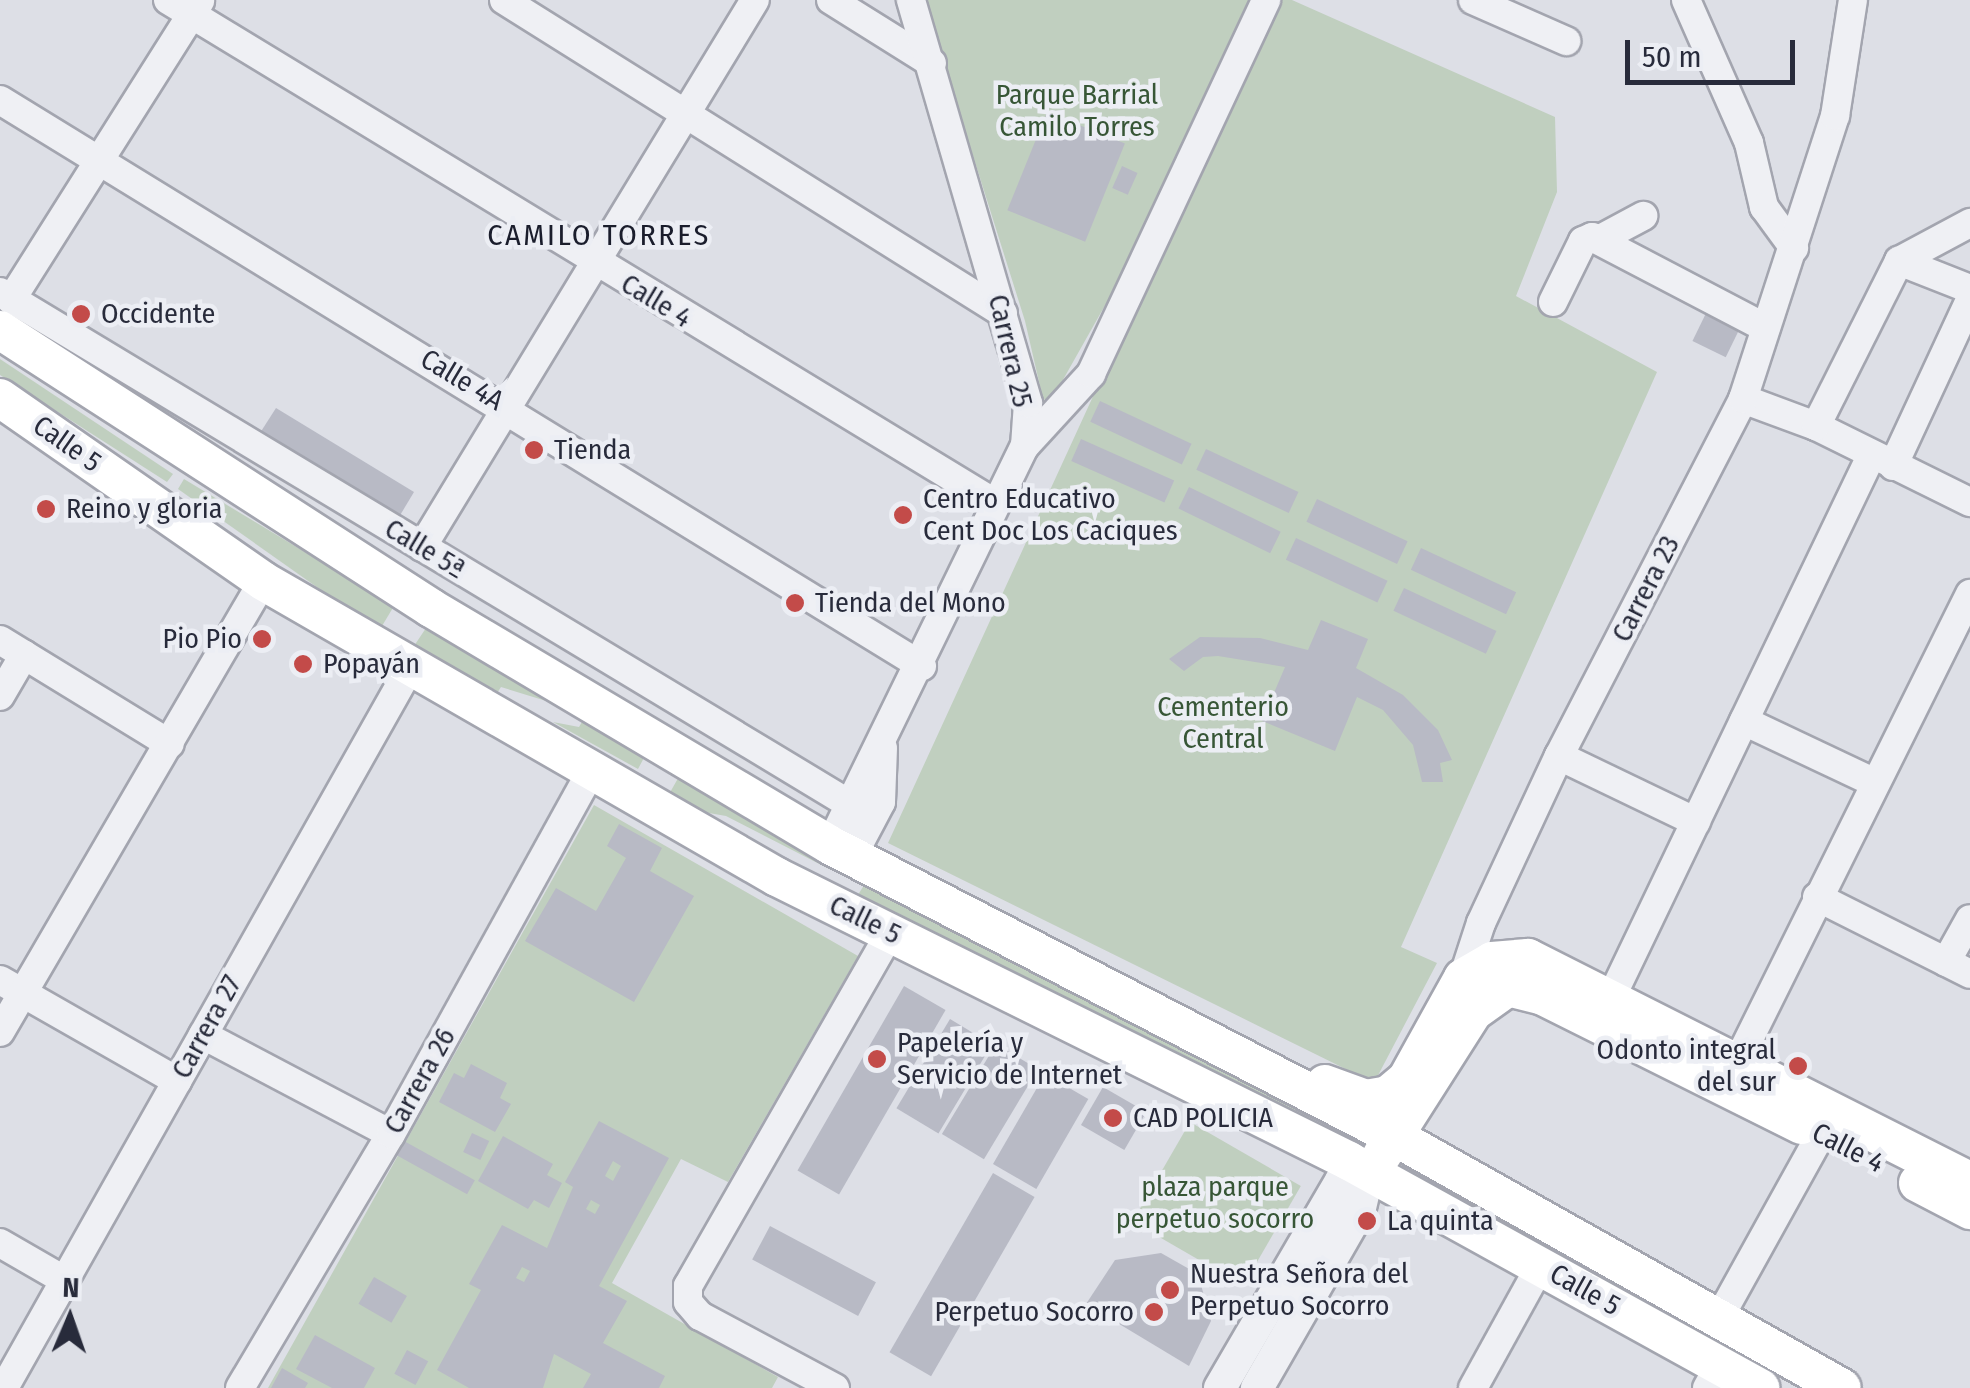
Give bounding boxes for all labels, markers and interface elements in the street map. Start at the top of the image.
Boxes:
scale bar [1630,20,1800,82]
text: 50 m [1642,39,1702,75]
park label: Parque Barrial Camilo Torres [996,78,1158,144]
district label: CAMILO TORRES [487,217,711,253]
street label: Calle 4 [615,267,697,335]
street label: Carrera 25 [981,291,1039,411]
place label: Occidente [101,297,215,331]
marker: Occidente [70,303,92,325]
street label: Calle 4A [414,342,510,418]
street label: Calle 5 [27,409,107,479]
place label: Tienda [554,433,631,467]
marker: Tienda [523,439,545,461]
place label: Centro Educativo Cent Doc Los Caciques [923,482,1178,548]
place label: Reino y gloria [66,492,223,526]
marker: Reino y gloria [35,498,57,520]
marker: Centro Educativo Cent Doc Los Caciques [892,504,914,526]
street label: Calle 5ª [379,512,471,586]
street label: Carrera 23 [1605,530,1687,648]
place label: Tienda del Mono [815,586,1006,620]
marker: Tienda del Mono [784,592,806,614]
place label: Pio Pio [163,622,242,656]
marker: Pio Pio [251,628,273,650]
place label: Popayán [323,647,420,681]
marker: Popayán [292,653,314,675]
park label: Cementerio Central [1157,690,1289,756]
street label: Calle 5 [824,888,906,952]
street label: Carrera 27 [165,969,249,1085]
street label: Carrera 26 [377,1022,463,1140]
place label: Papelería y Servicio de Internet [897,1026,1122,1092]
place label: Odonto integral del sur [1597,1033,1776,1099]
marker: Papelería y Servicio de Internet [866,1048,888,1070]
marker: Odonto integral del sur [1785,1053,1811,1079]
place label: CAD POLICIA [1133,1101,1273,1135]
marker: CAD POLICIA [1102,1107,1124,1129]
street label: Calle 4 [1807,1116,1889,1180]
park label: plaza parque perpetuo socorro [1116,1170,1314,1236]
place label: La quinta [1387,1204,1494,1238]
marker: La quinta [1356,1210,1378,1232]
place label: Nuestra Señora del Perpetuo Socorro [1190,1257,1408,1323]
street label: Calle 5 [1544,1257,1626,1323]
north arrow [20,1268,120,1368]
text: N [62,1271,80,1304]
marker: Nuestra Señora del Perpetuo Socorro [1159,1279,1181,1301]
place label: Perpetuo Socorro [934,1295,1134,1329]
marker: Perpetuo Socorro [1143,1301,1165,1323]

